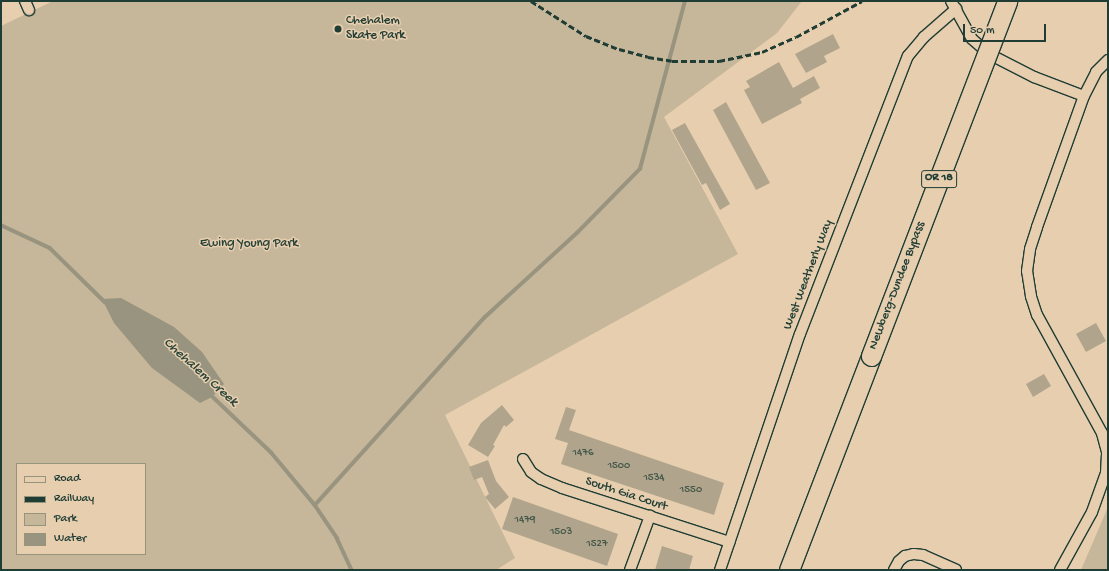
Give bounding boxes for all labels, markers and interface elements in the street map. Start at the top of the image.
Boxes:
place label: Chehalem Skate Park [346,14,405,45]
scale bar [965,16,1048,42]
marker: Chehalem Skate Park [333,24,343,34]
text: 50 m [970,24,995,38]
road number: OR 18 [921,169,957,189]
street label: West Weatherly Way [781,218,837,332]
street label: Newberg-Dundee Bypass [866,220,930,352]
park label: Ewing Young Park [200,236,298,252]
water label: Chehalem Creek [159,335,241,411]
house number: 1476 [573,446,593,460]
house number: 1500 [608,459,630,473]
legend [16,463,146,555]
house number: 1534 [643,471,665,485]
text: Road [54,472,80,486]
street label: South Gia Court [583,474,669,516]
house number: 1550 [680,483,702,497]
text: Railway [54,492,94,506]
text: Park [54,512,77,526]
house number: 1479 [515,513,535,527]
house number: 1503 [550,525,572,539]
text: Water [54,532,86,546]
house number: 1527 [586,537,608,551]

